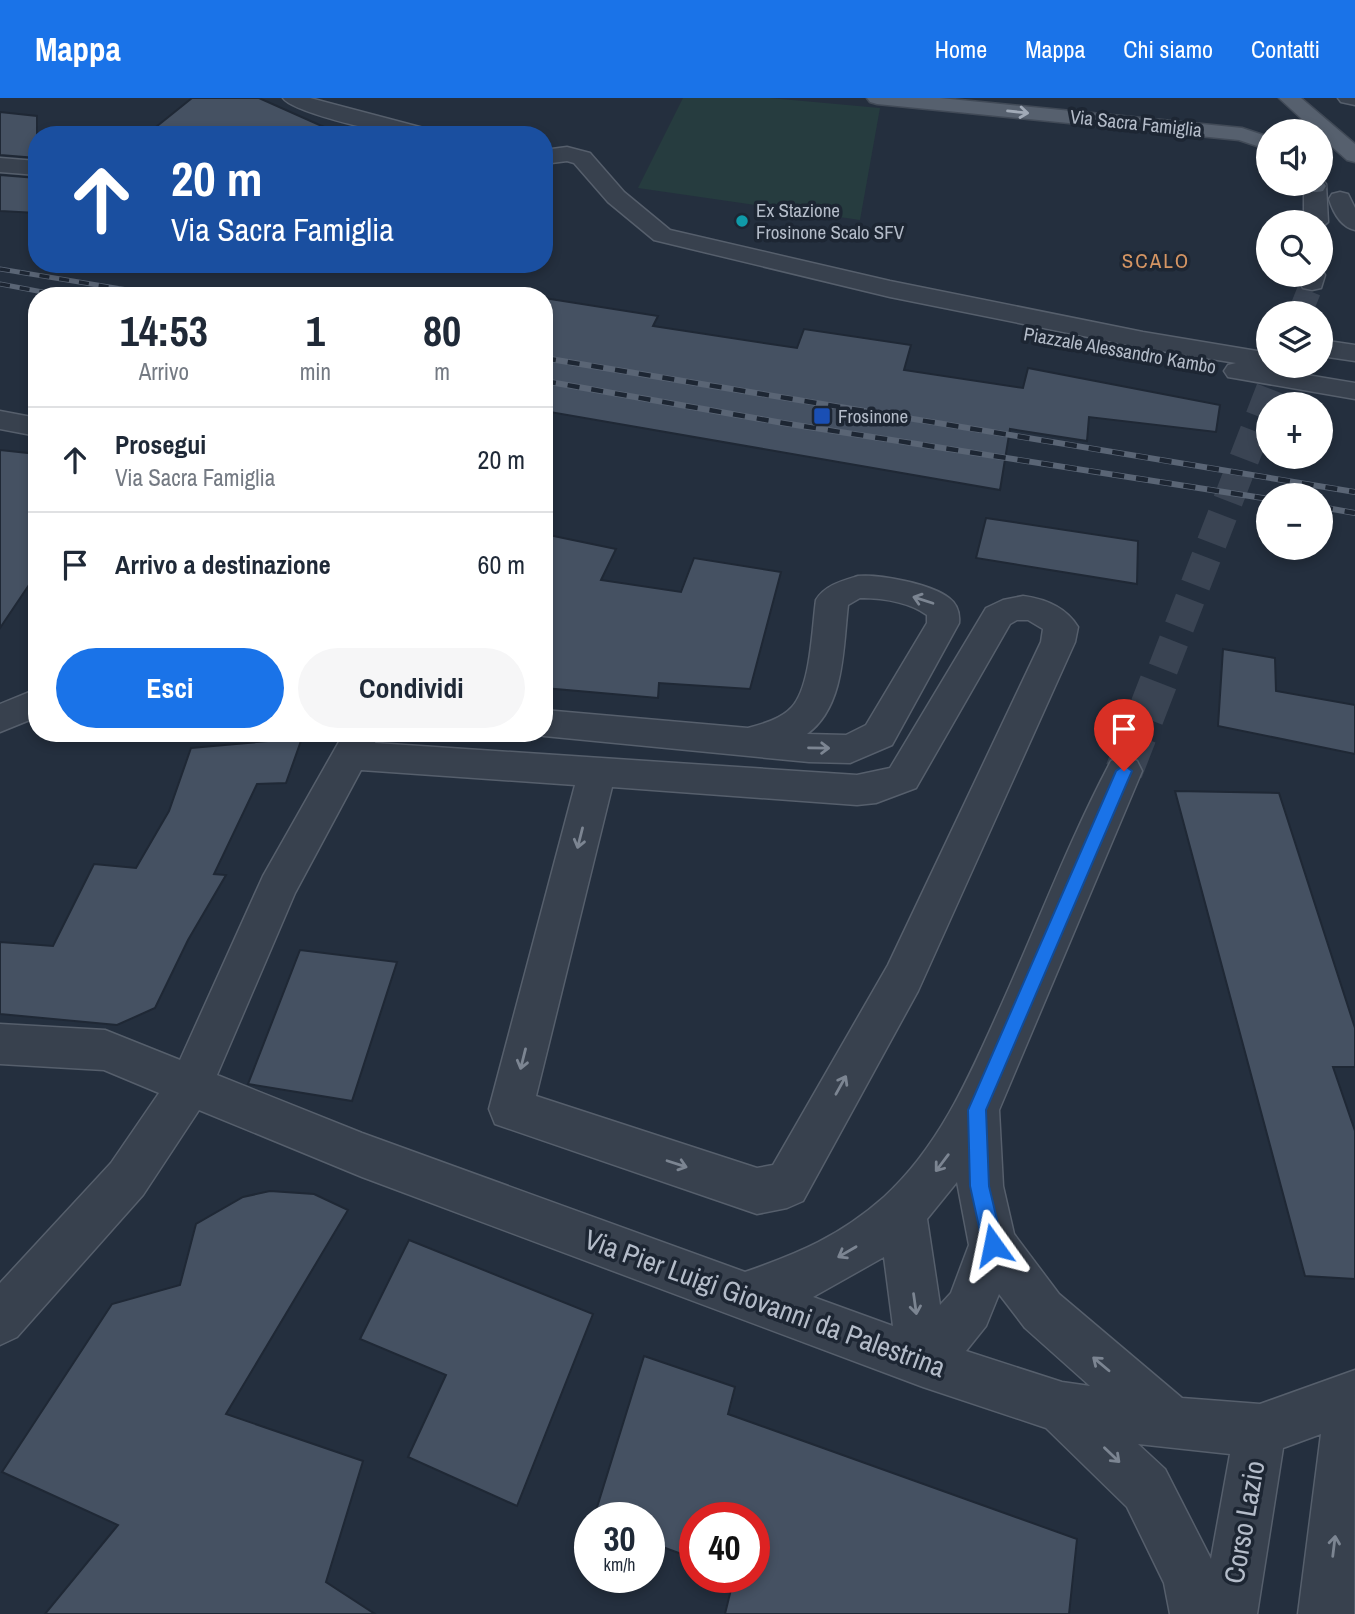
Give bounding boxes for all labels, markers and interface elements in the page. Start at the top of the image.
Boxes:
text: Mappa [35,27,121,71]
text: Home [935,33,987,65]
text: Mappa [1025,33,1085,65]
text: Chi siamo [1123,33,1213,65]
text: Contatti [1251,33,1320,65]
street label: Via Sacra Famiglia [1069,103,1203,143]
one-way arrow [1006,106,1029,119]
map controls [1256,119,1333,560]
button: sound [1256,119,1333,196]
text: 20 m [171,145,263,211]
icon: ahead [56,154,147,245]
place label: Ex Stazione Frosinone Scalo SFV [756,197,905,245]
text: Via Sacra Famiglia [171,208,394,251]
button: search [1256,210,1333,287]
marker: Ex Stazione Frosinone Scalo SFV [734,213,750,229]
district label: SCALO [1122,246,1190,275]
button: layers [1256,301,1333,378]
text: 14:53 [120,303,208,359]
text: 1 [306,303,325,359]
text: 80 [423,303,461,359]
street label: Piazzale Alessandro Kambo [1022,320,1218,380]
text: Arrivo [139,356,189,387]
text: min [300,356,331,387]
text: m [434,356,450,387]
button: + [1256,392,1333,469]
place label: Frosinone [838,403,908,429]
marker: Frosinone [812,406,832,426]
text: Prosegui [115,427,206,462]
icon: ahead [56,441,94,479]
text: 20 m [478,442,525,477]
text: Via Sacra Famiglia [115,462,275,493]
button: − [1256,483,1333,560]
icon: arrive [56,546,94,584]
text: Arrivo a destinazione [115,547,331,582]
text: 60 m [478,547,525,582]
one-way arrow [912,592,934,605]
button: Esci [56,648,284,728]
button: Condividi [298,648,525,728]
pin [1094,699,1154,771]
icon: arrive [1105,710,1143,748]
one-way arrow [808,742,831,755]
one-way arrow [573,827,586,849]
one-way arrow [516,1048,529,1070]
one-way arrow [834,1075,848,1096]
one-way arrow [935,1153,950,1172]
one-way arrow [666,1159,688,1172]
position arrow [956,1208,1030,1282]
street label: Via Pier Luigi Giovanni da Palestrina [579,1220,951,1386]
one-way arrow [837,1246,858,1259]
one-way arrow [909,1292,922,1315]
one-way arrow [1092,1356,1110,1372]
one-way arrow [1103,1447,1120,1464]
street label: Corso Lazio [1215,1458,1273,1586]
speed limit sign: 40 [679,1502,770,1593]
text: 30 [604,1515,635,1562]
one-way arrow [1327,1535,1340,1558]
text: km/h [604,1552,636,1577]

